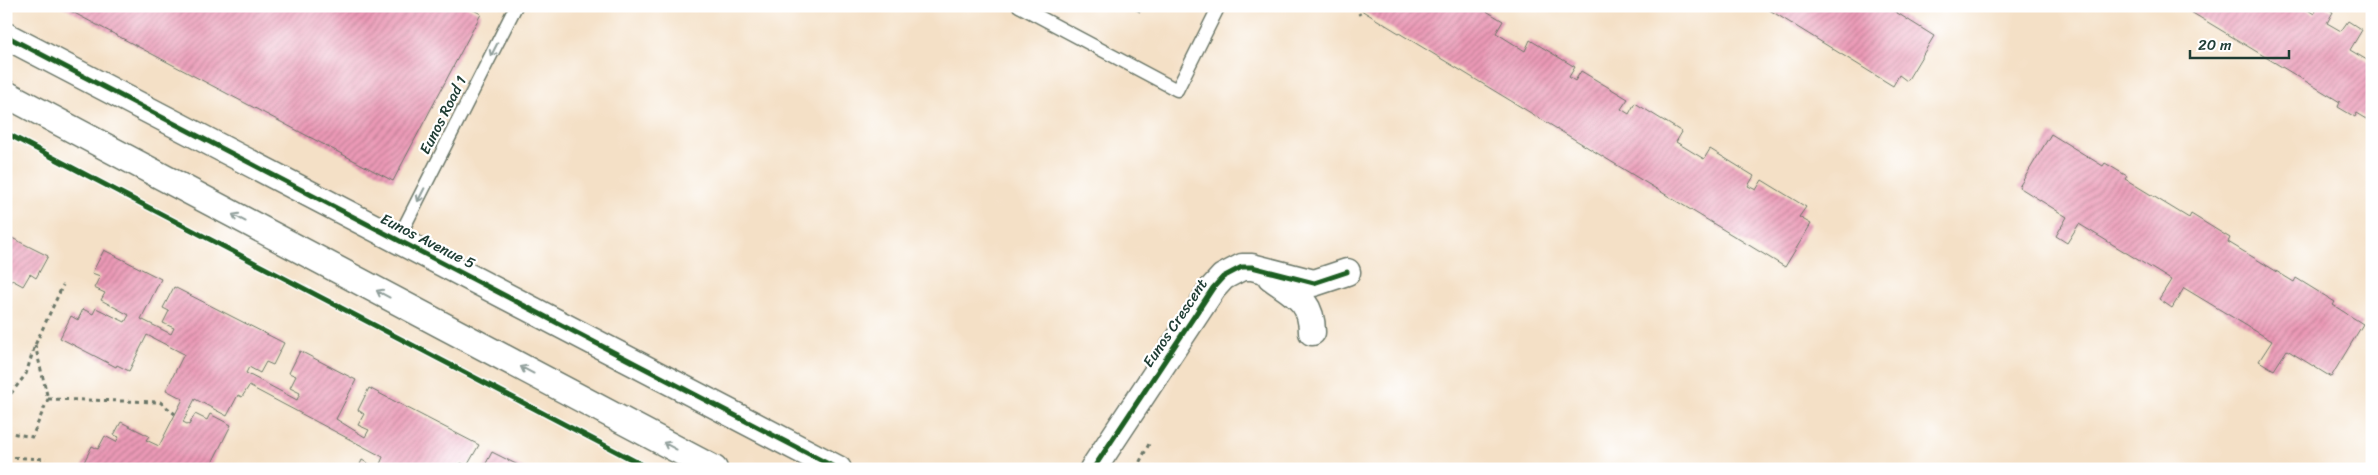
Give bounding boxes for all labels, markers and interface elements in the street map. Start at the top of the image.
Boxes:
scale bar [2190,28,2289,60]
text: 20 m [2198,32,2232,58]
one-way arrow [489,42,498,57]
street label: Eunos Road 1 [412,71,474,159]
one-way arrow [416,187,426,202]
street label: Eunos Avenue 5 [376,206,480,276]
one-way arrow [232,213,247,223]
street label: Eunos Crescent [1136,273,1215,373]
one-way arrow [376,289,391,298]
one-way arrow [520,365,535,374]
one-way arrow [663,441,678,451]

